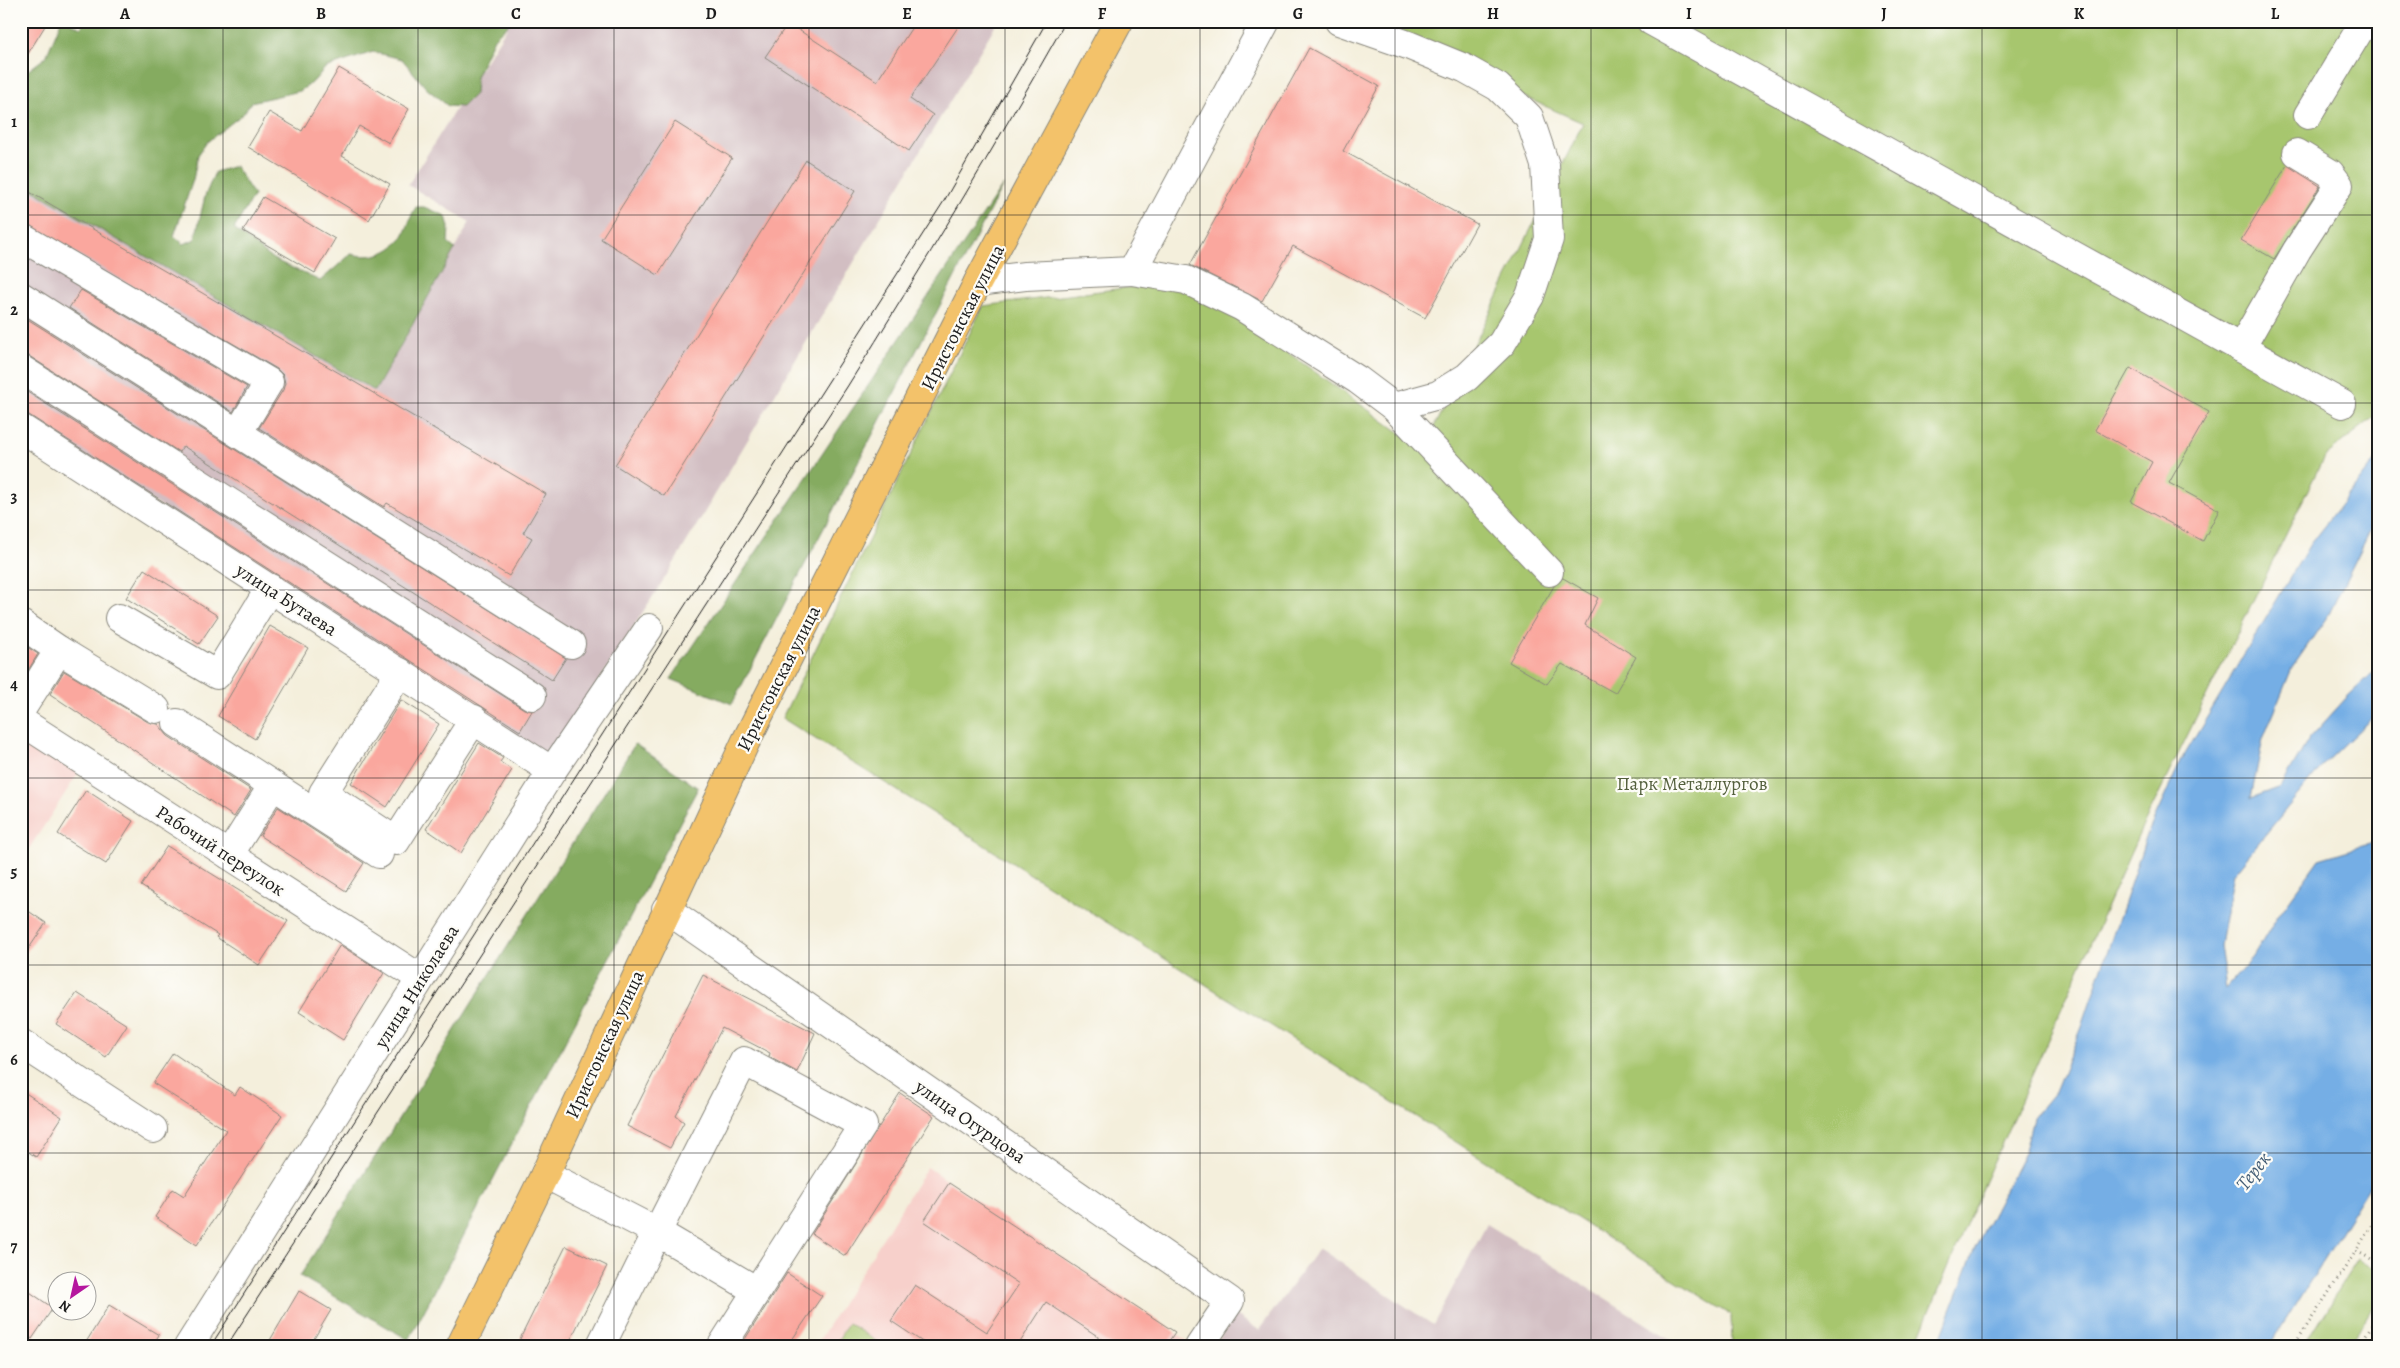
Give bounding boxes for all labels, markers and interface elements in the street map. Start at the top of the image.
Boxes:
text: A [119,3,131,25]
text: B [316,3,326,25]
text: C [511,3,521,25]
text: D [705,3,717,25]
text: E [902,3,912,25]
text: F [1098,3,1107,25]
text: G [1293,3,1303,25]
text: H [1487,3,1499,25]
text: I [1686,3,1692,25]
text: J [1881,3,1887,25]
text: K [2074,3,2085,25]
text: L [2271,3,2280,25]
text: 1 [11,111,17,133]
street label: Иристонская улица [915,240,1011,395]
text: 2 [10,299,18,321]
text: 3 [11,486,18,508]
street label: улица Бутаева [230,557,342,642]
street label: Иристонская улица [731,601,827,756]
text: 4 [10,674,18,696]
park label: Парк Металлургов [1616,771,1768,797]
street label: Рабочий переулок [151,799,290,902]
text: 5 [11,861,18,883]
street label: улица Николаева [368,920,465,1054]
street label: Иристонская улица [559,966,651,1123]
text: 6 [10,1049,18,1071]
street label: улица Огурцова [909,1073,1031,1170]
water label: Терек [2230,1146,2277,1196]
text: 7 [11,1236,18,1258]
north arrow [48,1270,98,1320]
text: N [55,1296,75,1317]

